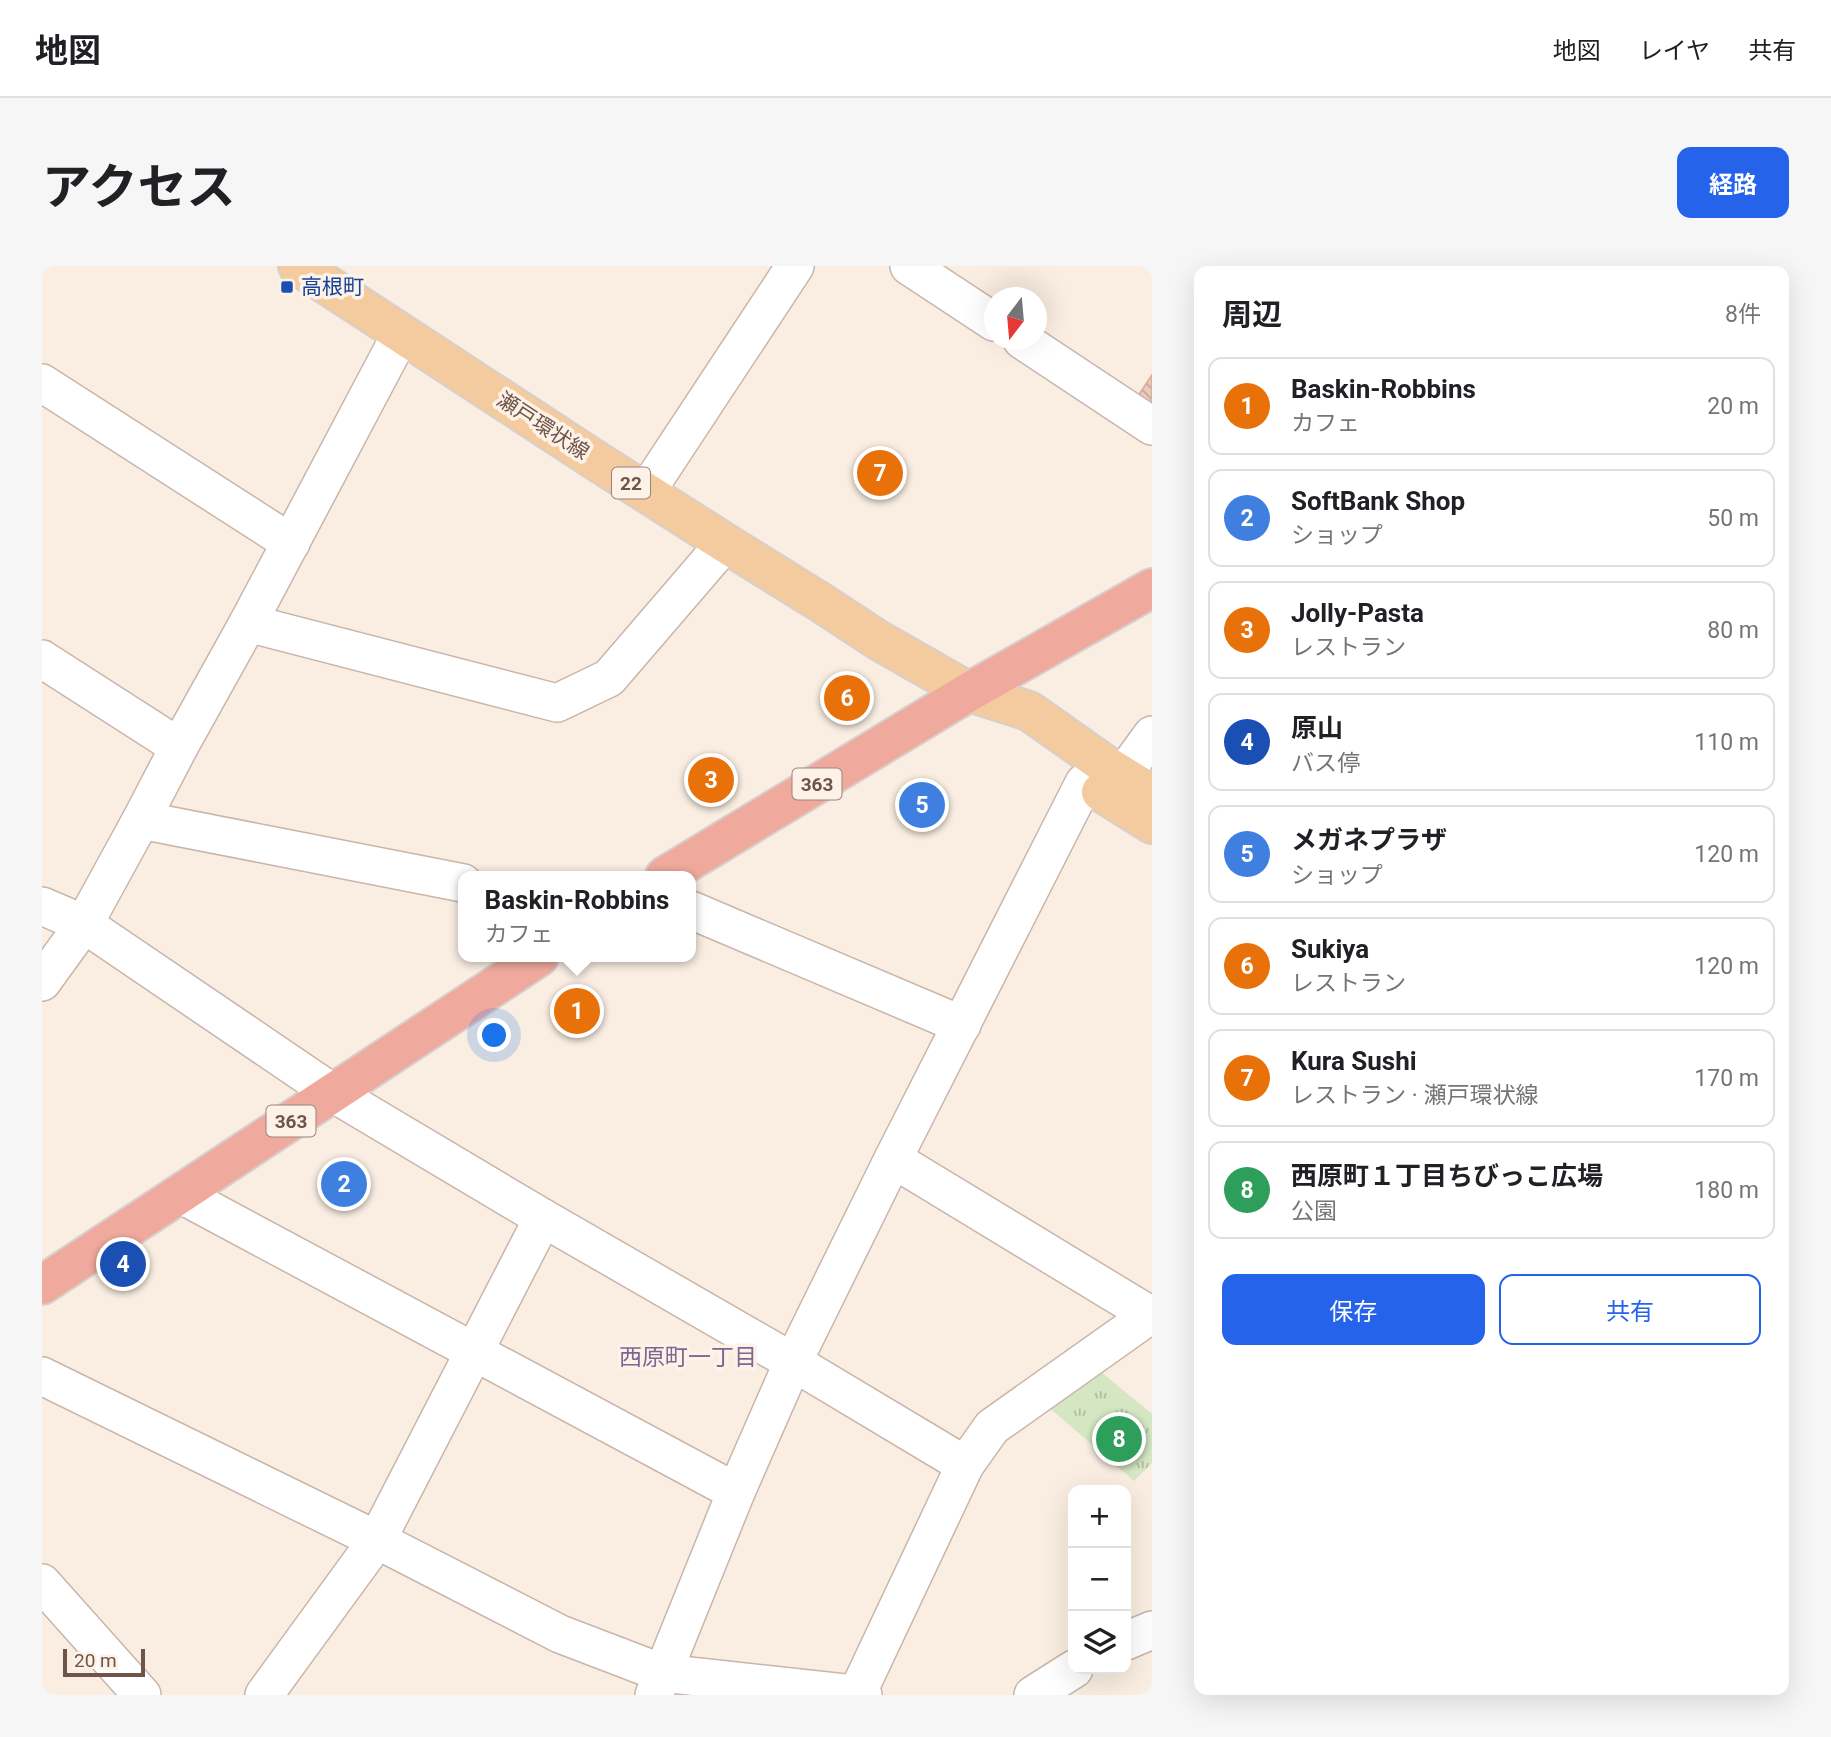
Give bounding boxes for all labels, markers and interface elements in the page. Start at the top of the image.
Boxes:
text: 地図 [35,31,101,70]
text: 地図 [1553,37,1601,65]
text: レイヤ [1639,37,1710,65]
text: 共有 [1748,37,1796,65]
button: 経路 [1677,147,1789,218]
text: アクセス [42,159,236,216]
place label: 高根町 [301,275,364,299]
marker: 高根町 [279,279,295,295]
north arrow [984,287,1047,350]
text: 周辺 [1222,297,1282,332]
text: 8件 [1725,301,1761,328]
text: Baskin-Robbins [1291,374,1476,404]
street label: 瀬戸環状線 [492,387,594,465]
text: 1 [1240,393,1254,420]
text: 20 m [1707,393,1759,420]
text: カフェ [1291,410,1360,437]
pin: 7 [857,447,903,499]
road number: 22 [612,468,650,498]
text: SoftBank Shop [1291,486,1465,516]
text: 2 [1240,505,1254,532]
text: 50 m [1707,505,1759,532]
text: ショップ [1291,522,1383,549]
text: Jolly-Pasta [1291,598,1424,628]
text: 3 [1240,617,1254,644]
text: 80 m [1707,617,1759,644]
text: レストラン [1291,634,1406,661]
pin: 6 [824,672,870,724]
text: 原山 [1291,713,1343,743]
text: 4 [1240,729,1254,756]
text: 110 m [1694,729,1759,756]
text: バス停 [1291,750,1360,777]
pin: 3 [688,754,734,806]
road number: 363 [792,769,842,800]
pin: 5 [899,779,945,831]
text: メガネプラザ [1291,825,1447,855]
text: 5 [1240,841,1254,868]
text: 120 m [1694,841,1759,868]
text: ショップ [1291,862,1383,889]
popup [458,871,696,962]
text: Baskin-Robbins [485,885,669,915]
text: カフェ [485,921,554,948]
text: Sukiya [1291,934,1369,964]
text: 6 [1240,953,1254,980]
text: 120 m [1694,953,1759,980]
text: レストラン [1291,970,1406,997]
pin: 1 [554,985,600,1037]
your location [477,1018,511,1052]
text: Kura Sushi [1291,1046,1417,1076]
text: 7 [1240,1065,1254,1092]
text: 170 m [1694,1065,1759,1092]
text: レストラン · 瀬戸環状線 [1291,1082,1538,1109]
road number: 363 [266,1106,316,1136]
pin: 2 [321,1158,367,1210]
text: 西原町１丁目ちびっこ広場 [1291,1161,1603,1191]
text: 8 [1240,1177,1254,1204]
text: 180 m [1694,1177,1759,1204]
text: 公園 [1291,1198,1337,1225]
pin: 4 [100,1238,146,1290]
button: 保存 [1222,1274,1485,1345]
button: 共有 [1499,1274,1761,1345]
district label: 西原町一丁目 [619,1344,757,1371]
pin: 8 [1096,1413,1142,1465]
map controls [1068,1485,1131,1674]
button: + [1068,1485,1131,1548]
button: − [1068,1548,1131,1611]
button: layers [1068,1611,1131,1674]
scale bar [63,1646,145,1678]
text: 20 m [74,1649,117,1672]

